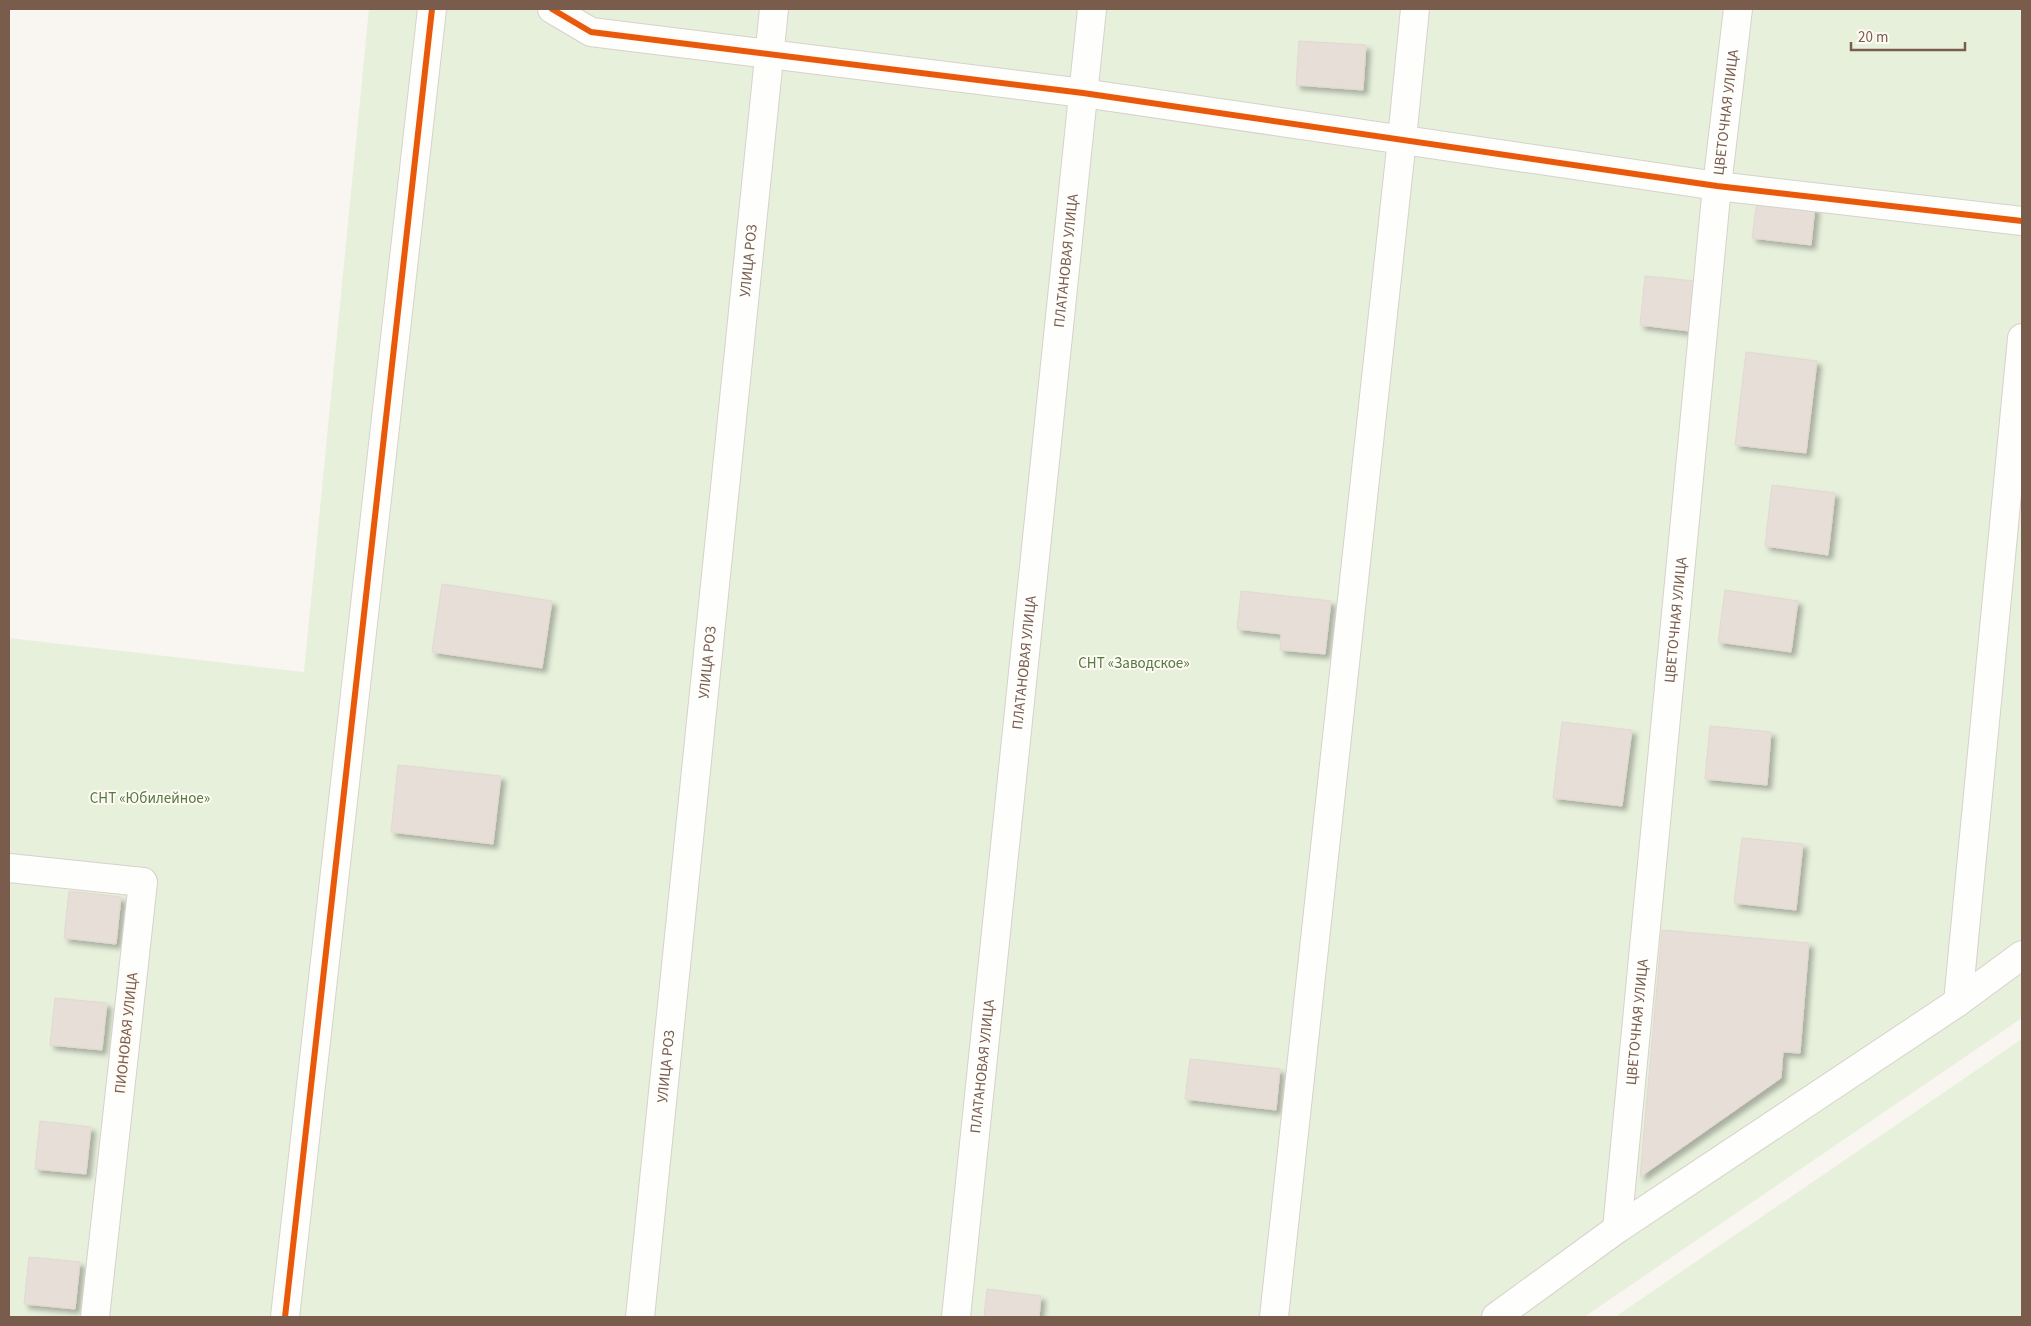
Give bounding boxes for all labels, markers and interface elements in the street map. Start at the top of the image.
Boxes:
scale bar [1851,20,1965,52]
text: 20 m [1858,27,1888,48]
street label: ЦВЕТОЧНАЯ УЛИЦА [1708,47,1744,176]
street label: ПЛАТАНОВАЯ УЛИЦА [1049,192,1084,329]
street label: УЛИЦА РОЗ [735,223,763,298]
street label: ЦВЕТОЧНАЯ УЛИЦА [1659,555,1692,684]
street label: ПЛАТАНОВАЯ УЛИЦА [1007,594,1042,731]
street label: УЛИЦА РОЗ [693,625,722,700]
park label: СНТ «Заводское» [1078,653,1190,674]
park label: СНТ «Юбилейное» [90,788,210,809]
street label: ЦВЕТОЧНАЯ УЛИЦА [1621,957,1654,1086]
street label: ПИОНОВАЯ УЛИЦА [110,971,143,1095]
street label: ПЛАТАНОВАЯ УЛИЦА [965,998,1000,1134]
street label: УЛИЦА РОЗ [652,1029,680,1104]

